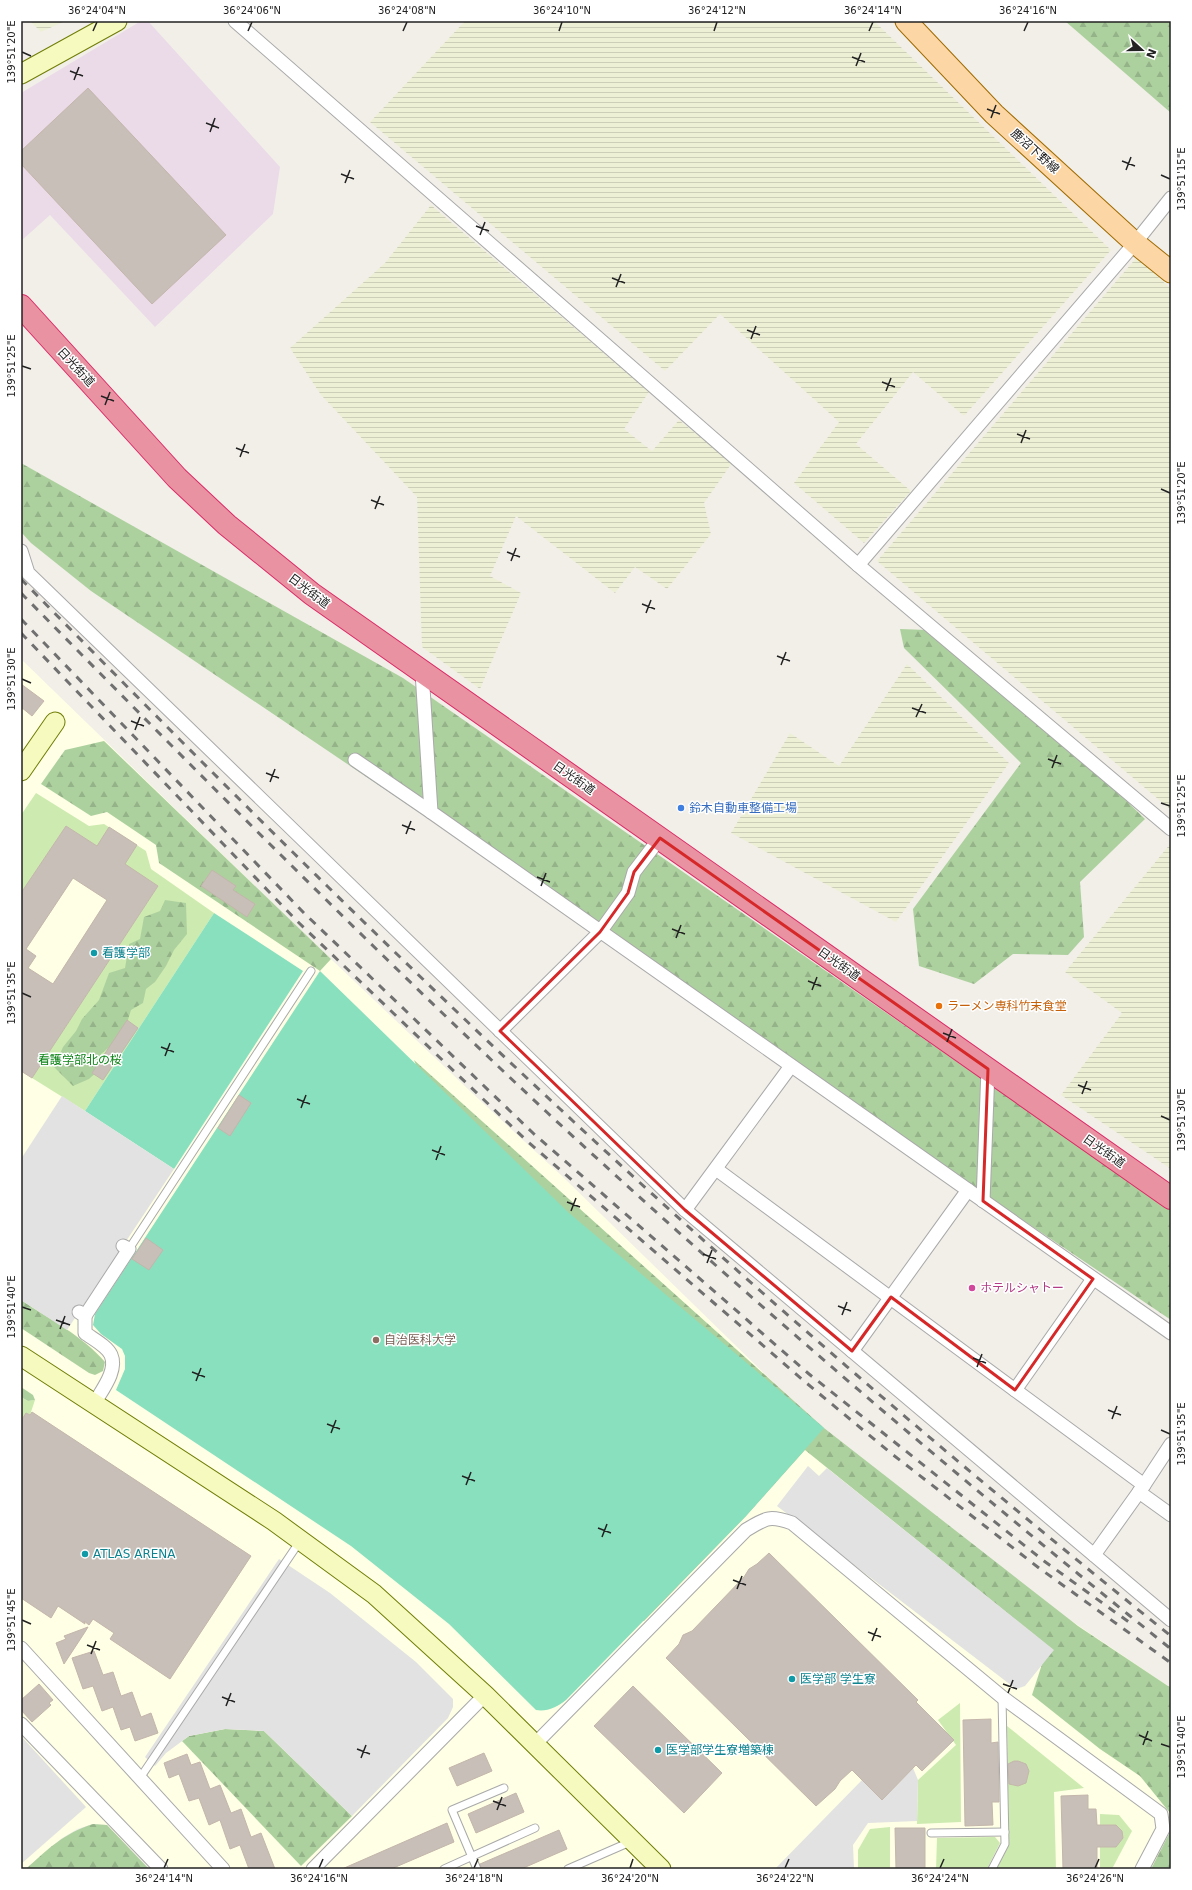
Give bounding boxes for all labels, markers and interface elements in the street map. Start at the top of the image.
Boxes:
text: 36°24'04"N [68,5,126,16]
text: 36°24'06"N [223,5,281,16]
text: 36°24'08"N [378,5,436,16]
text: 36°24'10"N [533,5,591,16]
text: 36°24'12"N [688,5,746,16]
text: 36°24'14"N [844,5,902,16]
text: 36°24'16"N [999,5,1057,16]
text: 139°51'20"E [6,20,17,84]
north arrow [1122,30,1162,70]
text: N [1143,47,1159,60]
street label: 鹿沼下野線 [1008,126,1062,176]
text: 139°51'15"E [1176,147,1187,211]
text: 139°51'25"E [6,334,17,398]
street label: 日光街道 [55,345,97,389]
text: 139°51'20"E [1176,461,1187,525]
street label: 日光街道 [286,571,332,611]
text: 139°51'30"E [6,647,17,711]
street label: 日光街道 [550,758,598,798]
text: 139°51'25"E [1176,774,1187,838]
place label: 鈴木自動車整備工場 [689,801,797,815]
marker: 鈴木自動車整備工場 [676,803,686,813]
street label: 日光街道 [815,944,863,984]
place label: 看護学部 [102,946,150,960]
marker: 看護学部 [89,948,99,958]
text: 139°51'35"E [6,961,17,1025]
place label: ラーメン専科竹末食堂 [947,999,1067,1013]
marker: ラーメン専科竹末食堂 [934,1001,944,1011]
park label: 看護学部北の桜 [38,1053,122,1067]
text: 139°51'30"E [1176,1088,1187,1152]
street label: 日光街道 [1080,1131,1128,1171]
text: 139°51'40"E [6,1275,17,1339]
place label: ホテルシャトー [980,1281,1064,1295]
marker: ホテルシャトー [967,1283,977,1293]
place label: 自治医科大学 [384,1333,456,1347]
marker: 自治医科大学 [371,1335,381,1345]
text: 139°51'35"E [1176,1402,1187,1466]
place label: ATLAS ARENA [93,1547,176,1561]
marker: ATLAS ARENA [80,1549,90,1559]
text: 139°51'45"E [6,1588,17,1652]
place label: 医学部 学生寮 [800,1672,876,1686]
marker: 医学部 学生寮 [787,1674,797,1684]
text: 139°51'40"E [1176,1715,1187,1779]
place label: 医学部学生寮増築棟 [666,1743,774,1757]
marker: 医学部学生寮増築棟 [653,1745,663,1755]
text: 36°24'14"N [135,1873,193,1884]
text: 36°24'16"N [290,1873,348,1884]
text: 36°24'18"N [445,1873,503,1884]
text: 36°24'20"N [601,1873,659,1884]
text: 36°24'22"N [756,1873,814,1884]
text: 36°24'24"N [911,1873,969,1884]
text: 36°24'26"N [1066,1873,1124,1884]

